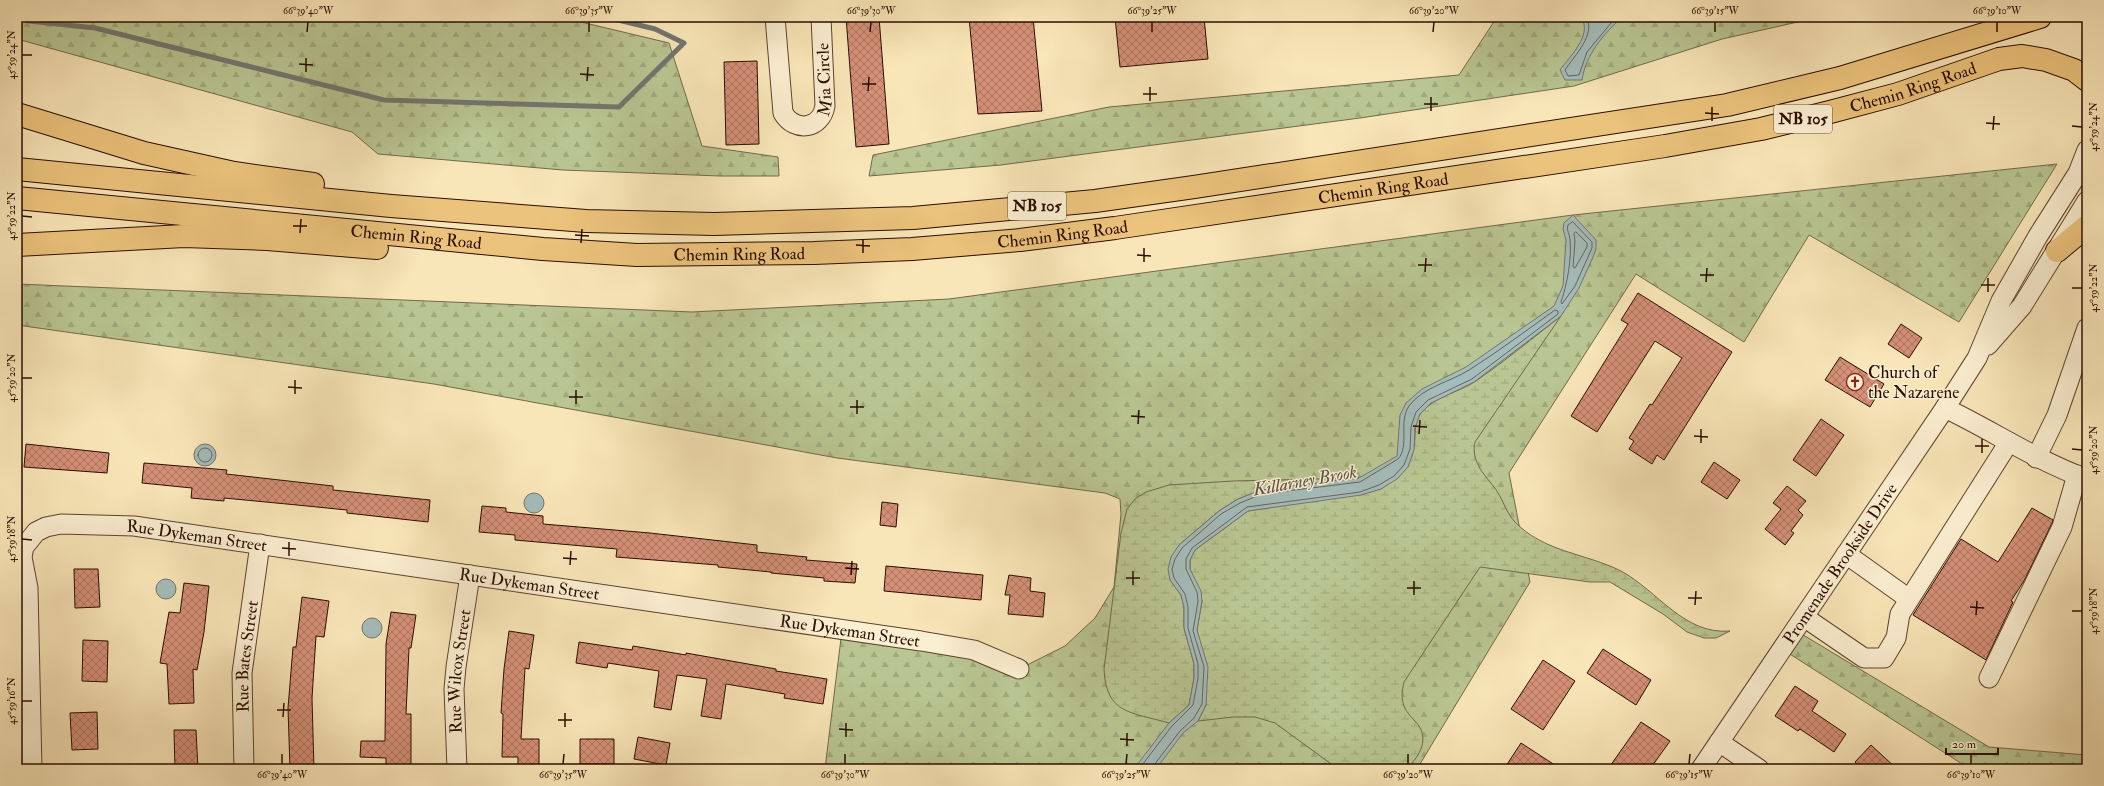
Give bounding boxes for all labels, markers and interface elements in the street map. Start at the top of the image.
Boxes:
text: 66°39'40"W [283,5,334,17]
text: 66°39'35"W [565,5,614,17]
text: 66°39'30"W [847,5,896,17]
text: 66°39'25"W [1127,5,1177,17]
text: 66°39'20"W [1409,5,1460,17]
text: 66°39'15"W [1691,5,1740,17]
text: 66°39'10"W [1973,5,2022,17]
text: 45°59'24"N [6,30,18,80]
street label: Mia Circle [812,43,837,118]
street label: Chemin Ring Road [1847,57,1979,117]
text: 45°59'24"N [2088,102,2100,152]
road number: NB 105 [1774,105,1832,133]
street label: Chemin Ring Road [1317,168,1450,208]
text: 45°59'22"N [6,192,18,240]
road number: NB 105 [1008,192,1066,220]
street label: Chemin Ring Road [996,216,1130,252]
street label: Chemin Ring Road [350,220,483,254]
street label: Chemin Ring Road [673,243,806,265]
text: 45°59'22"N [2088,264,2100,312]
text: 45°59'20"N [6,354,18,402]
place label: Church of the Nazarene [1868,362,1959,403]
church icon: Church of the Nazarene [1845,372,1865,392]
text: 45°59'20"N [2088,426,2100,474]
water label: Killarney Brook [1250,461,1359,502]
street label: Promenade Brookside Drive [1778,479,1902,648]
text: 45°59'18"N [6,515,18,562]
street label: Rue Dykeman Street [126,515,269,556]
street label: Rue Dykeman Street [458,563,601,604]
text: 45°59'18"N [2088,587,2100,634]
street label: Rue Bates Street [231,598,263,713]
street label: Rue Wilcox Street [443,607,475,734]
street label: Rue Dykeman Street [778,610,922,651]
text: 45°59'16"N [6,677,18,725]
scale bar [1946,730,1998,756]
text: 20 m [1952,737,1977,752]
text: 66°39'40"W [257,769,308,781]
text: 66°39'35"W [539,769,588,781]
text: 66°39'30"W [821,769,870,781]
text: 66°39'25"W [1101,769,1151,781]
text: 66°39'20"W [1383,769,1434,781]
text: 66°39'15"W [1665,769,1714,781]
text: 66°39'10"W [1947,769,1996,781]

